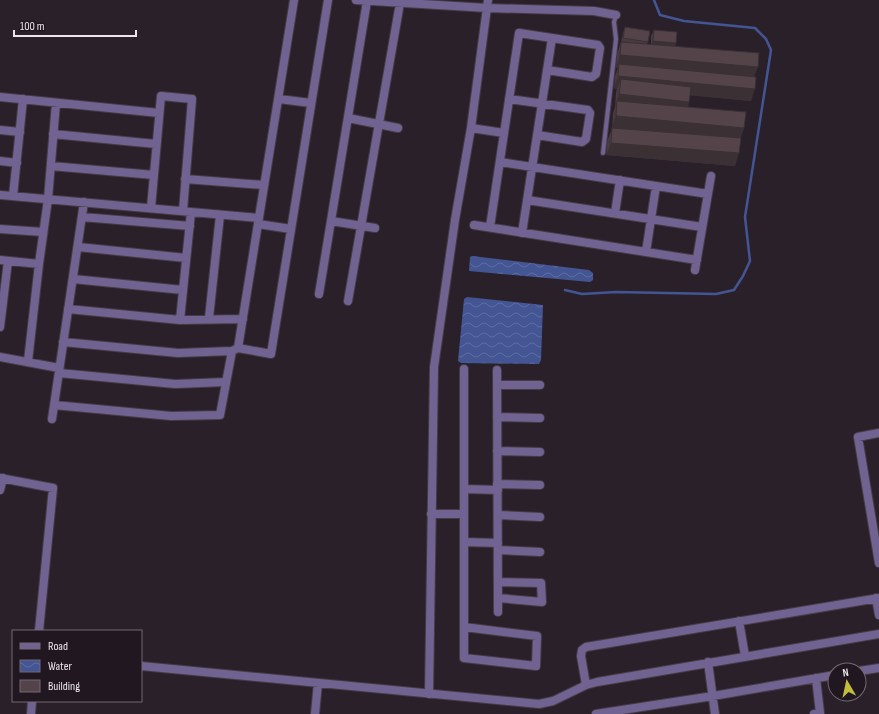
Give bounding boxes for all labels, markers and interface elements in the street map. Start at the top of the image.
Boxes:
scale bar [14,12,136,38]
text: 100 m [20,19,45,34]
legend [12,630,142,702]
text: Road [48,639,68,654]
text: Water [48,659,72,674]
north arrow [827,662,867,702]
text: N [842,666,850,679]
text: Building [48,679,80,694]

